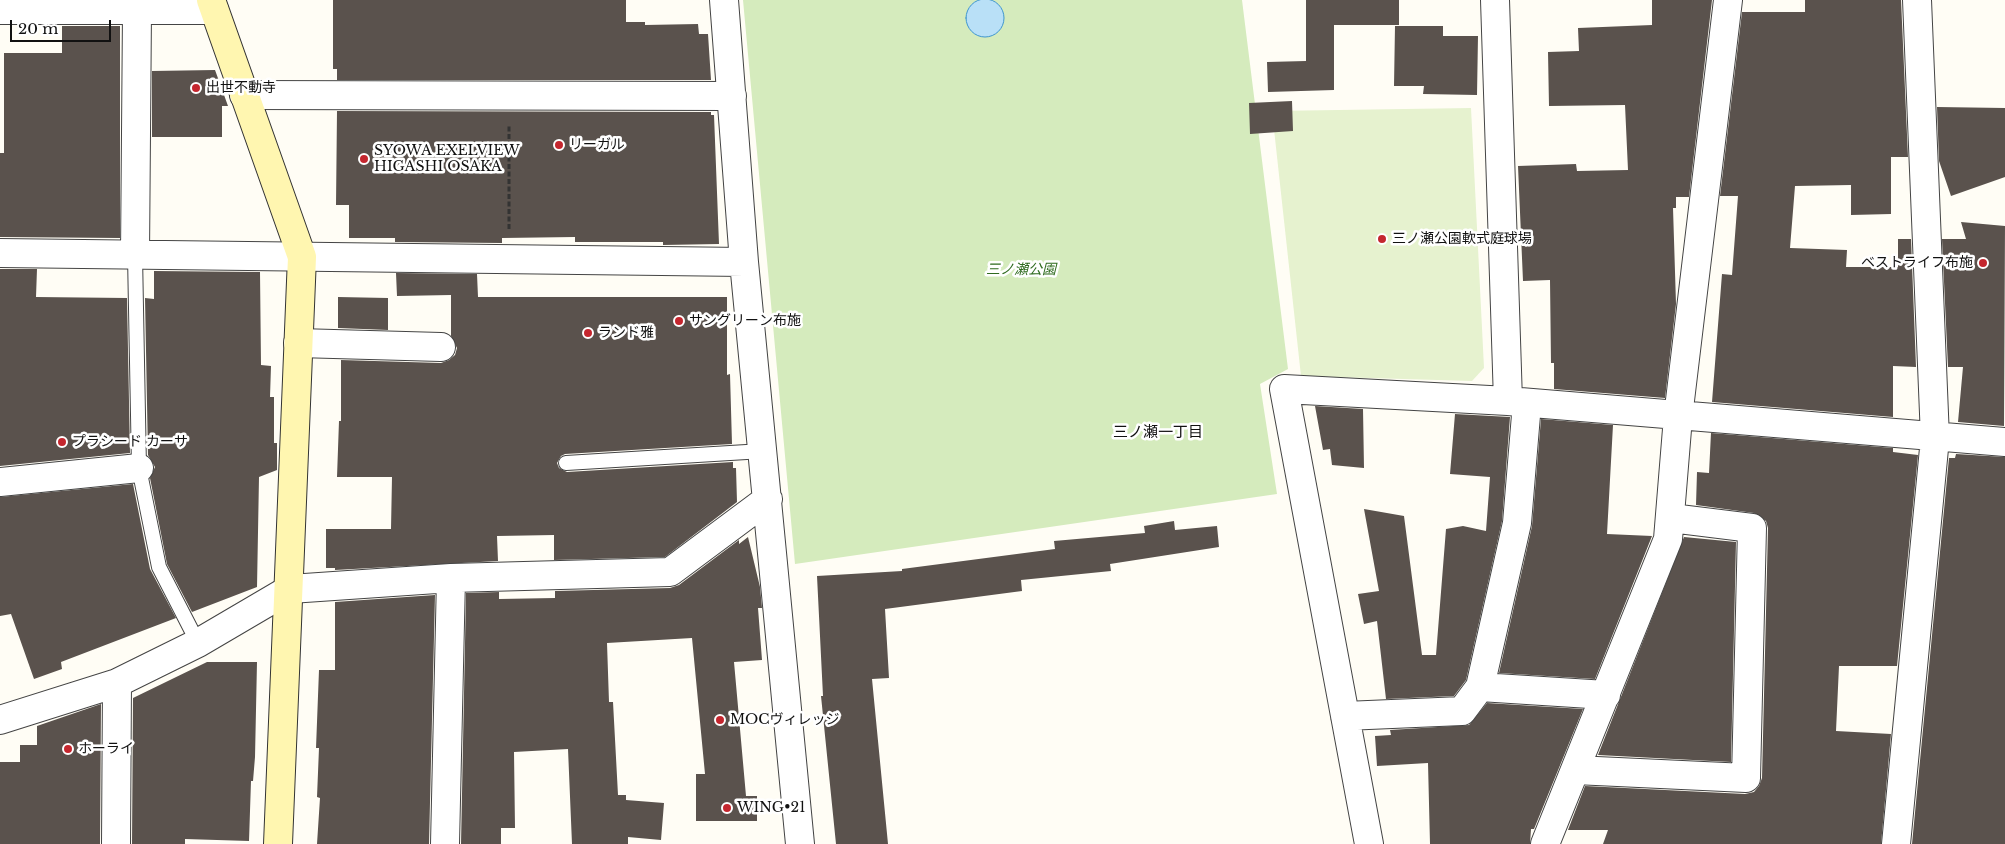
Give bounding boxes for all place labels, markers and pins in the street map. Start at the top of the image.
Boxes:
place label: 出世不動寺 [206,80,276,96]
marker: 出世不動寺 [190,82,202,94]
place label: リーガル [569,137,625,153]
marker: リーガル [553,139,565,151]
place label: SYOWA EXELVIEW HIGASHI OSAKA [374,143,520,176]
marker: SYOWA EXELVIEW HIGASHI OSAKA [358,153,370,165]
place label: 三ノ瀬公園軟式庭球場 [1392,231,1532,247]
marker: 三ノ瀬公園軟式庭球場 [1376,233,1388,245]
place label: ベストライフ布施 [1861,255,1973,271]
marker: ベストライフ布施 [1977,257,1989,269]
place label: サングリーン布施 [689,313,801,329]
marker: サングリーン布施 [673,315,685,327]
place label: ランド雅 [598,325,654,341]
marker: ランド雅 [582,327,594,339]
place label: プラシード カーサ [72,434,188,450]
marker: プラシード カーサ [56,436,68,448]
place label: MOCヴィレッジ [730,712,840,728]
marker: MOCヴィレッジ [714,714,726,726]
place label: ホーライ [78,741,134,757]
marker: ホーライ [62,743,74,755]
place label: WING•21 [737,800,805,816]
marker: WING•21 [721,802,733,814]

